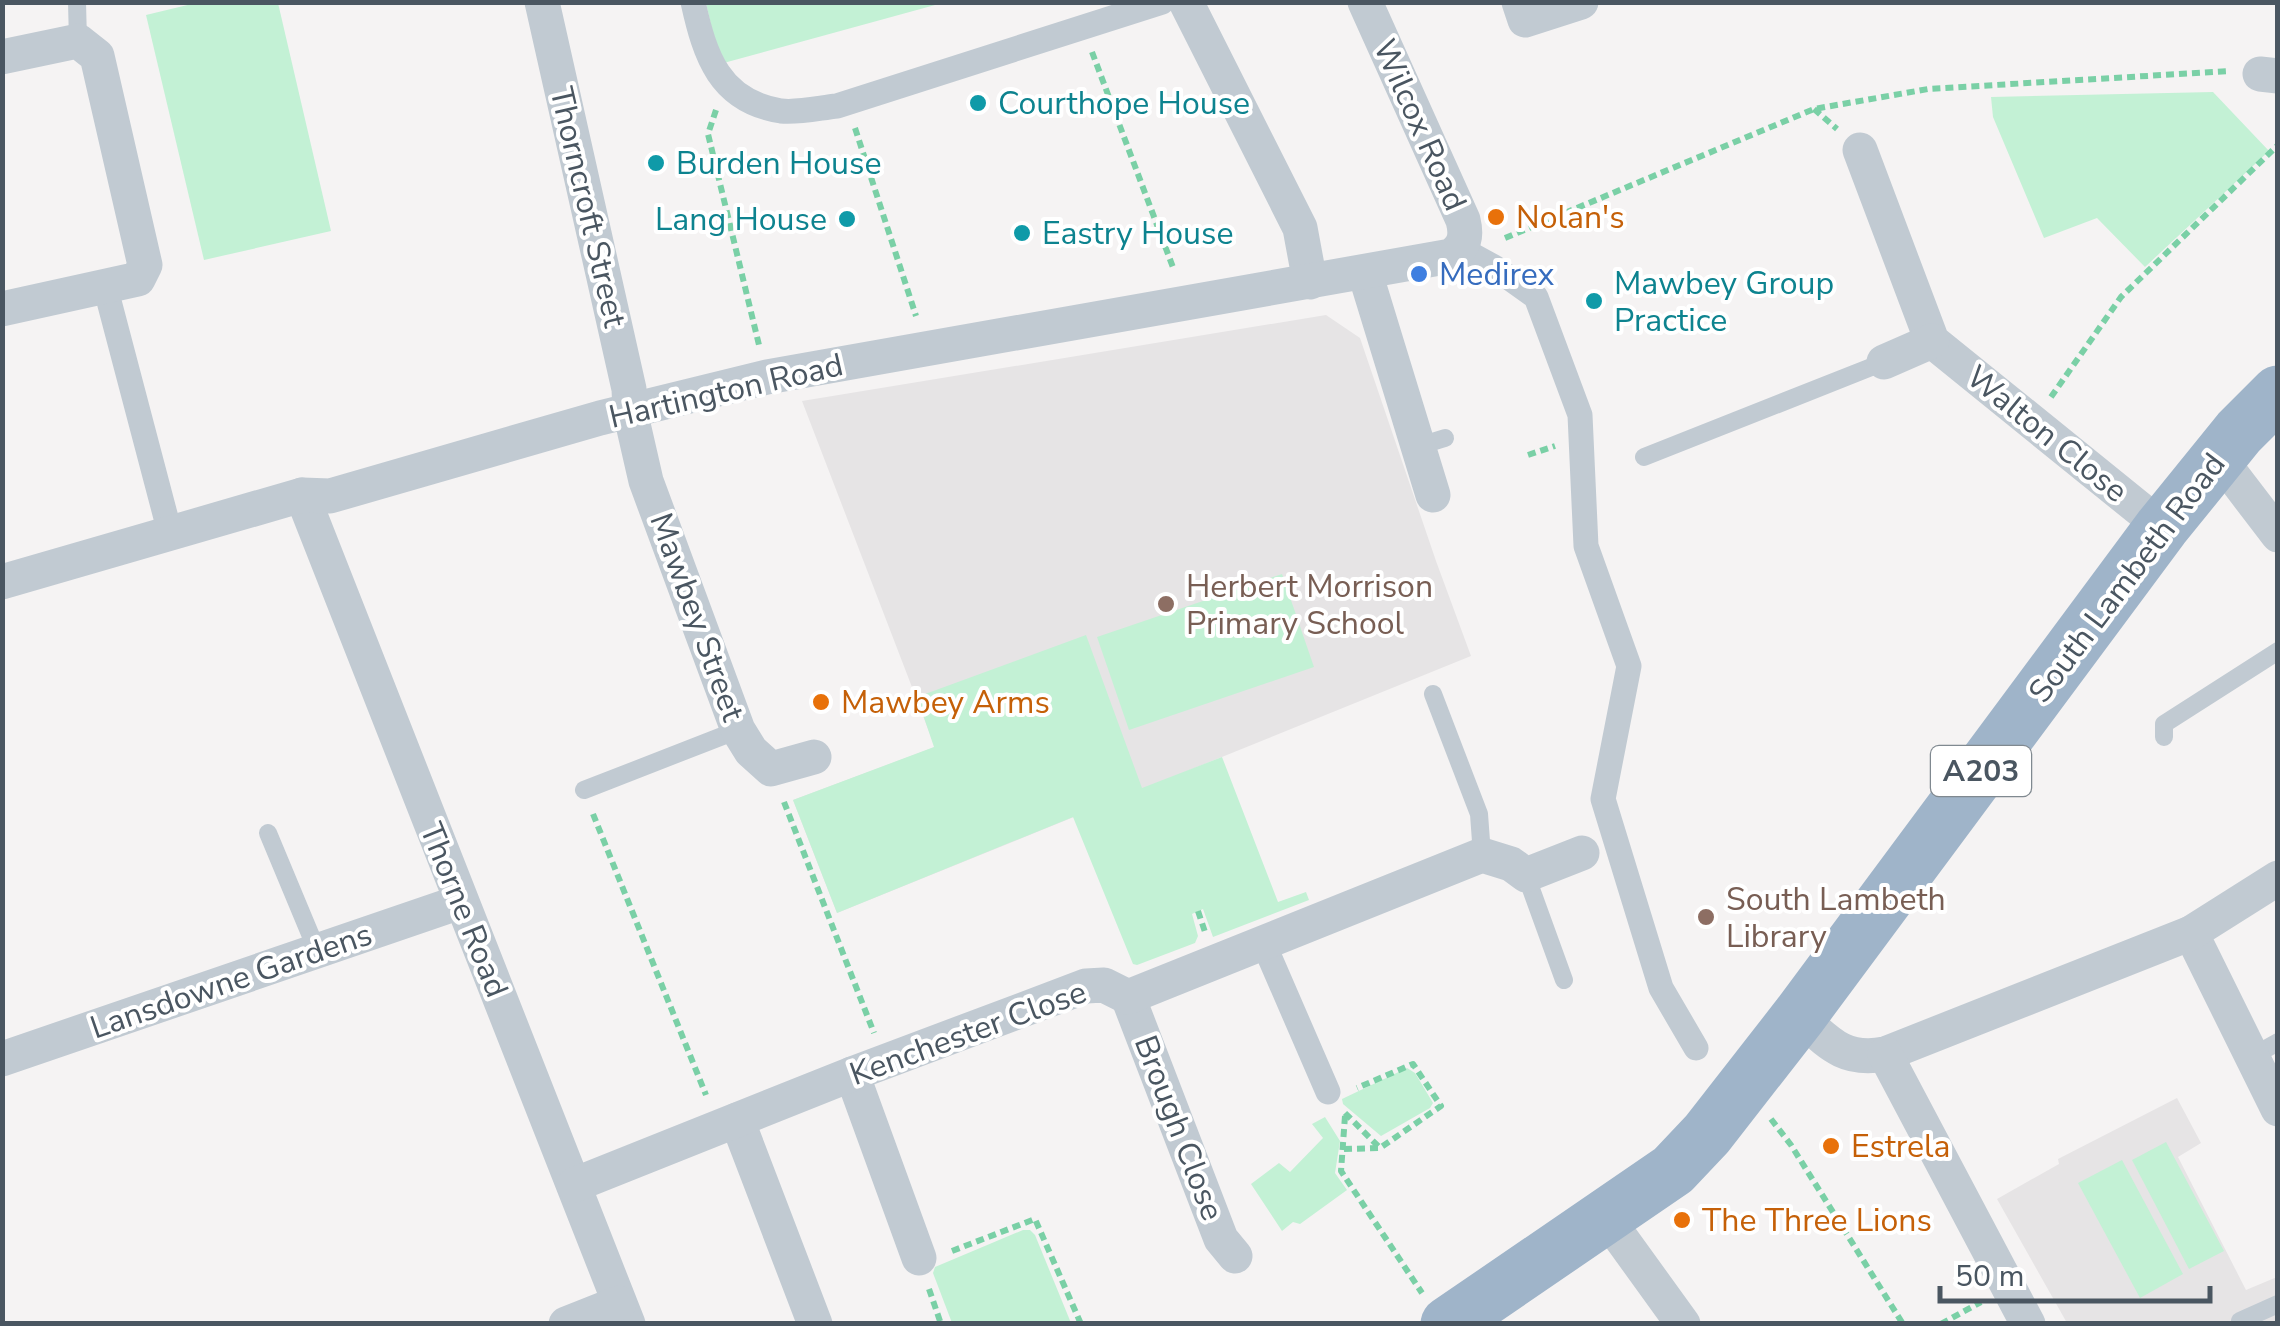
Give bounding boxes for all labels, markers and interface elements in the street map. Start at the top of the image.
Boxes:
street label: Wilcox Road [1363,32,1477,218]
place label: Courthope House [998,82,1250,125]
street label: Thorncroft Street [539,83,637,332]
marker: Courthope House [967,92,989,114]
place label: Burden House [676,142,881,185]
marker: Burden House [645,152,667,174]
place label: Nolan's [1516,196,1625,239]
place label: Lang House [655,198,827,241]
marker: Nolan's [1485,206,1507,228]
marker: Lang House [836,208,858,230]
place label: Eastry House [1042,212,1233,255]
marker: Eastry House [1011,222,1033,244]
place label: Medirex [1439,253,1555,296]
place label: Mawbey Group Practice [1614,262,1834,342]
marker: Medirex [1408,263,1430,285]
marker: Mawbey Group Practice [1583,290,1605,312]
street label: Hartington Road [605,343,847,439]
street label: Walton Close [1957,356,2137,512]
street label: South Lambeth Road [2019,444,2235,712]
street label: Mawbey Street [639,507,755,728]
place label: Herbert Morrison Primary School [1186,565,1433,645]
marker: Herbert Morrison Primary School [1155,593,1177,615]
place label: Mawbey Arms [841,681,1050,724]
marker: Mawbey Arms [810,691,832,713]
road number: A203 [1931,746,2031,796]
street label: Thorne Road [409,816,519,1004]
place label: South Lambeth Library [1726,878,1946,958]
marker: South Lambeth Library [1695,906,1717,928]
street label: Lansdowne Gardens [84,913,378,1049]
street label: Kenchester Close [844,970,1092,1096]
street label: Brough Close [1124,1029,1234,1227]
place label: Estrela [1851,1125,1951,1168]
marker: Estrela [1820,1135,1842,1157]
place label: The Three Lions [1702,1199,1932,1242]
marker: The Three Lions [1671,1209,1693,1231]
scale bar [1940,1241,2210,1303]
text: 50 m [1955,1256,2024,1297]

